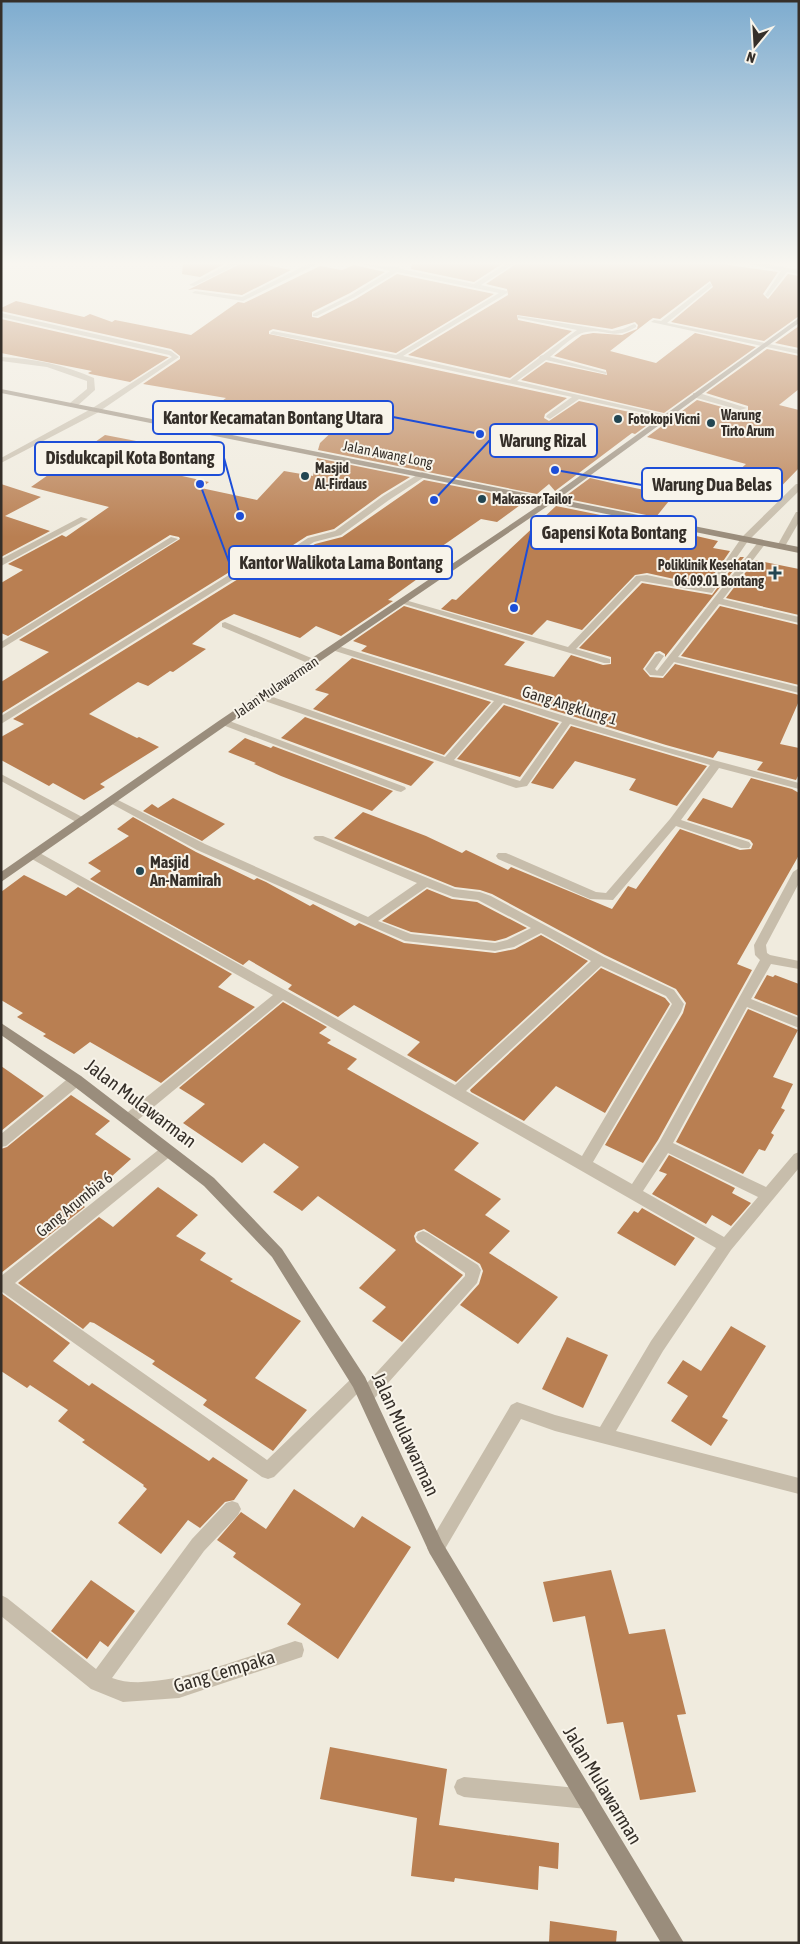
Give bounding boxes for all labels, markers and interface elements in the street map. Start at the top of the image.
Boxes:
north arrow [730,20,780,70]
text: N [745,48,757,66]
callout: Kantor Kecamatan Bontang Utara [153,401,393,434]
text: Kantor Kecamatan Bontang Utara [163,407,383,428]
place label: Warung Tirto Arum [720,407,774,439]
place label: Fotokopi Vicni [628,411,700,427]
marker: Fotokopi Vicni [612,413,624,425]
marker: Warung Tirto Arum [705,417,717,429]
callout: Warung Rizal [490,424,597,457]
text: Warung Rizal [499,430,587,451]
street label: Jalan Awang Long [342,437,434,471]
callout: Disdukcapil Kota Bontang [35,442,224,475]
text: Disdukcapil Kota Bontang [46,447,215,468]
place label: Masjid Al-Firdaus [314,460,367,492]
callout: Warung Dua Belas [642,468,782,501]
marker: Masjid Al-Firdaus [299,470,311,482]
text: Warung Dua Belas [651,474,772,495]
place label: Makassar Tailor [492,491,573,507]
marker: Makassar Tailor [476,493,488,505]
callout: Gapensi Kota Bontang [531,516,696,549]
text: Gapensi Kota Bontang [542,522,687,543]
callout: Kantor Walikota Lama Bontang [229,546,452,579]
text: Kantor Walikota Lama Bontang [239,552,443,573]
place label: Poliklinik Kesehatan 06.09.01 Bontang [658,557,765,589]
marker: Poliklinik Kesehatan 06.09.01 Bontang [768,566,782,580]
street label: Jalan Mulawarman [231,653,321,721]
street label: Gang Angklung 1 [520,682,620,729]
place label: Masjid An-Namirah [149,853,222,889]
marker: Masjid An-Namirah [134,865,146,877]
street label: Jalan Mulawarman [81,1054,201,1152]
street label: Gang Arumbia 6 [32,1168,116,1241]
street label: Jalan Mulawarman [368,1369,444,1499]
street label: Gang Cempaka [171,1645,277,1697]
street label: Jalan Mulawarman [559,1722,647,1848]

